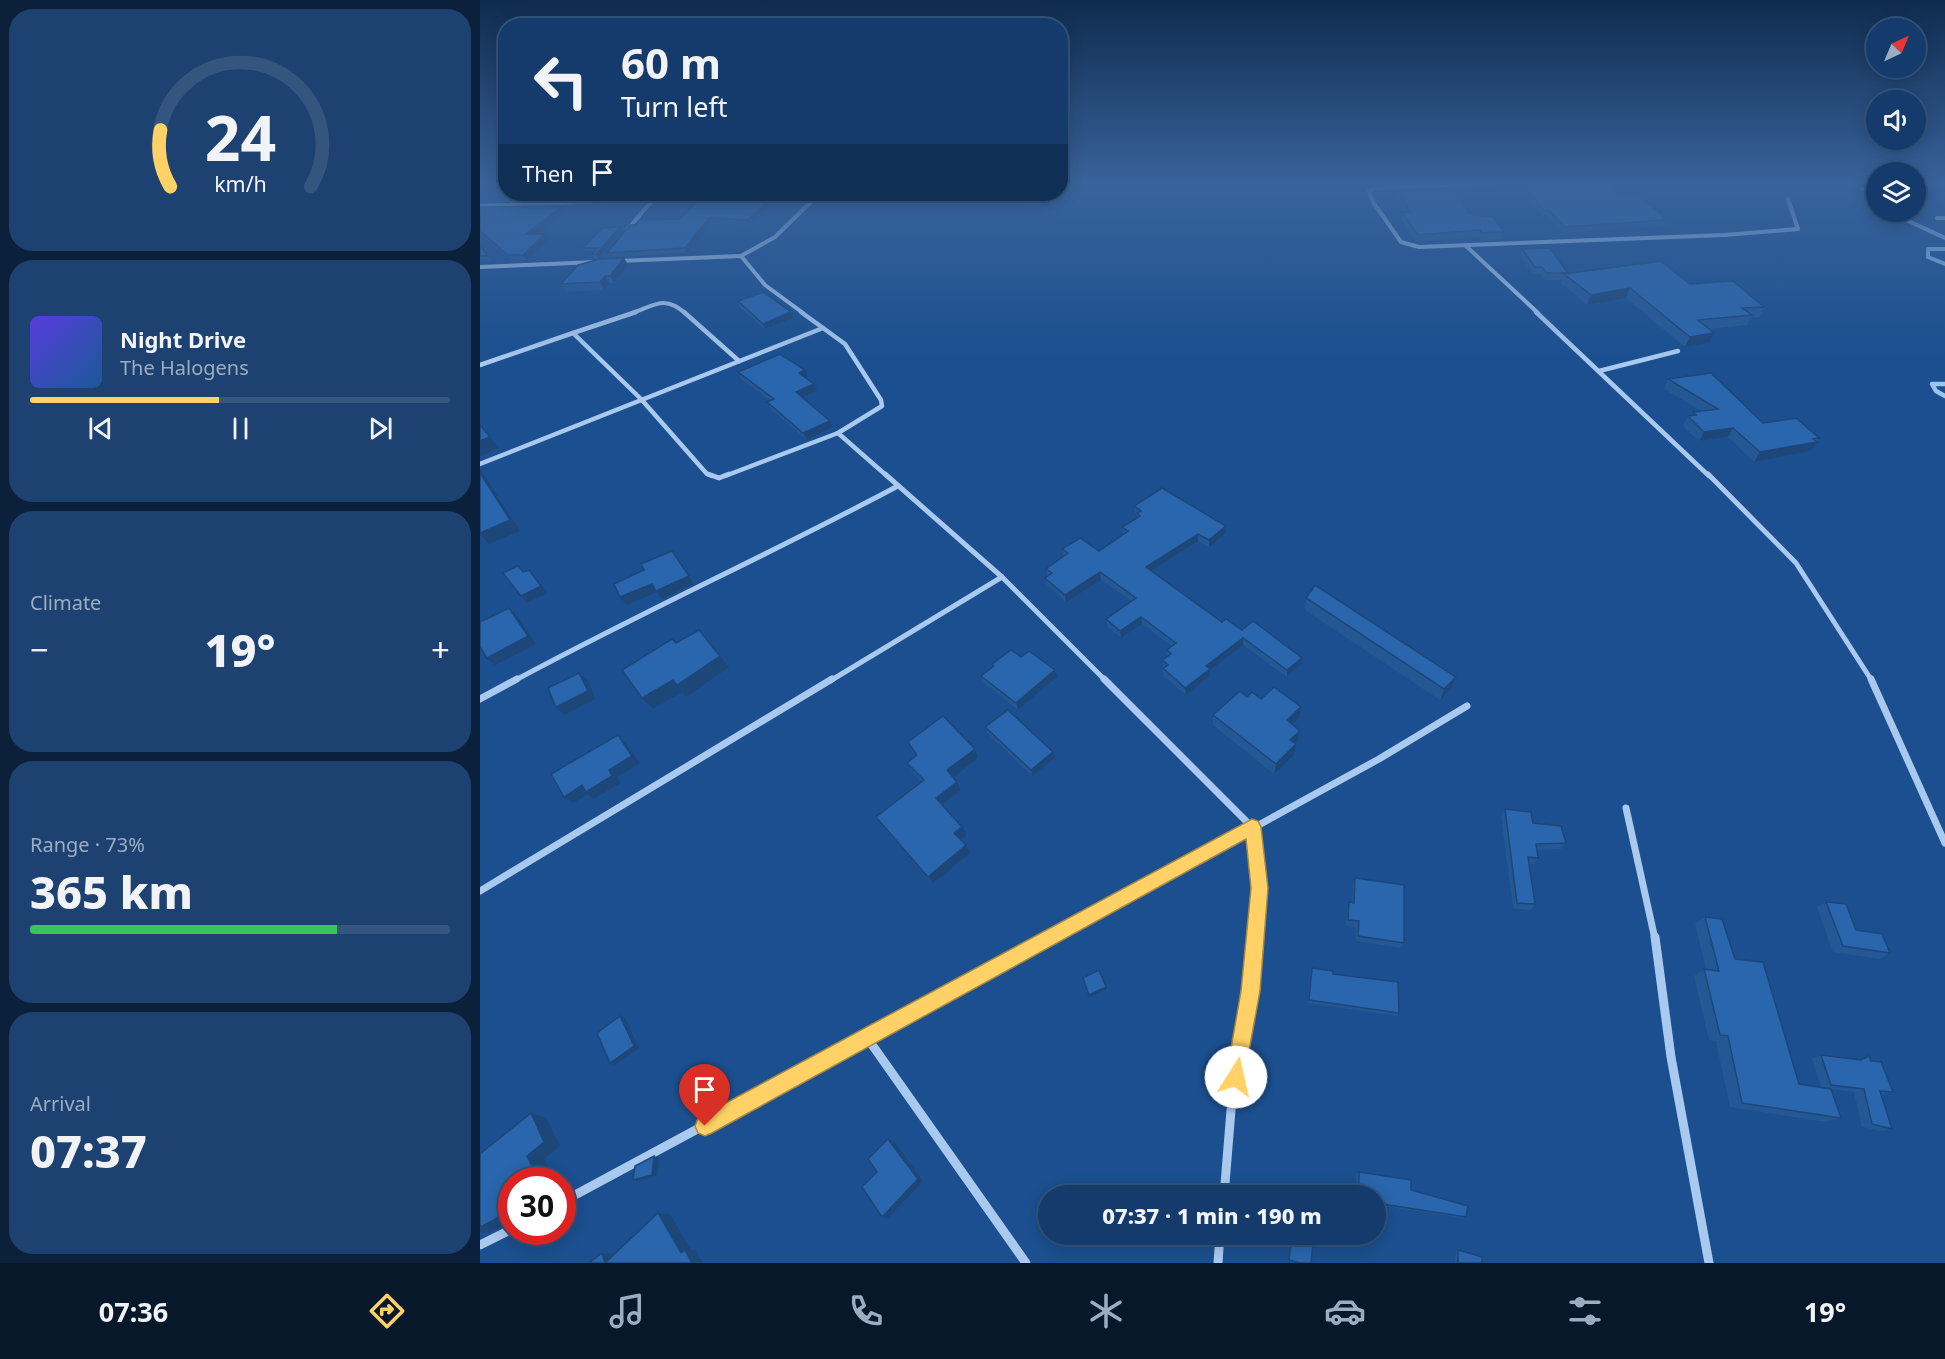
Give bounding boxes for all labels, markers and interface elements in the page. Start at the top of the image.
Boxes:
north arrow [1866,18,1926,78]
map controls [1866,18,1926,222]
text: 60 m [621,34,721,91]
icon: left [522,42,600,120]
text: Turn left [621,88,727,125]
button: sound [1866,90,1926,150]
text: 24 [204,94,276,179]
icon: arrive [586,156,619,189]
text: Then [522,158,574,188]
button: layers [1866,162,1926,222]
text: km/h [214,169,266,198]
text: Night Drive [120,324,246,354]
text: The Halogens [120,354,249,381]
icon: previous [84,412,117,445]
icon: pause [224,412,257,445]
icon: next [364,412,397,445]
text: Climate [30,589,101,616]
text: 19° [204,619,276,680]
text: − [30,627,49,672]
text: + [431,627,450,672]
text: Range · 73% [30,831,145,858]
text: 365 km [30,861,193,922]
position arrow [1204,1045,1268,1109]
pin [679,1064,730,1126]
icon: arrive [688,1073,721,1106]
text: Arrival [30,1090,91,1117]
text: 07:37 [30,1120,147,1181]
speed limit sign: 30 [498,1167,576,1245]
text: 07:37 · 1 min · 190 m [1102,1200,1322,1230]
icon: directions [366,1290,408,1332]
icon: music [606,1290,648,1332]
icon: phone [845,1290,887,1332]
icon: climate [1085,1290,1127,1332]
icon: car [1324,1290,1366,1332]
icon: filters [1564,1290,1606,1332]
text: 07:36 [99,1293,168,1330]
text: 19° [1804,1293,1846,1330]

